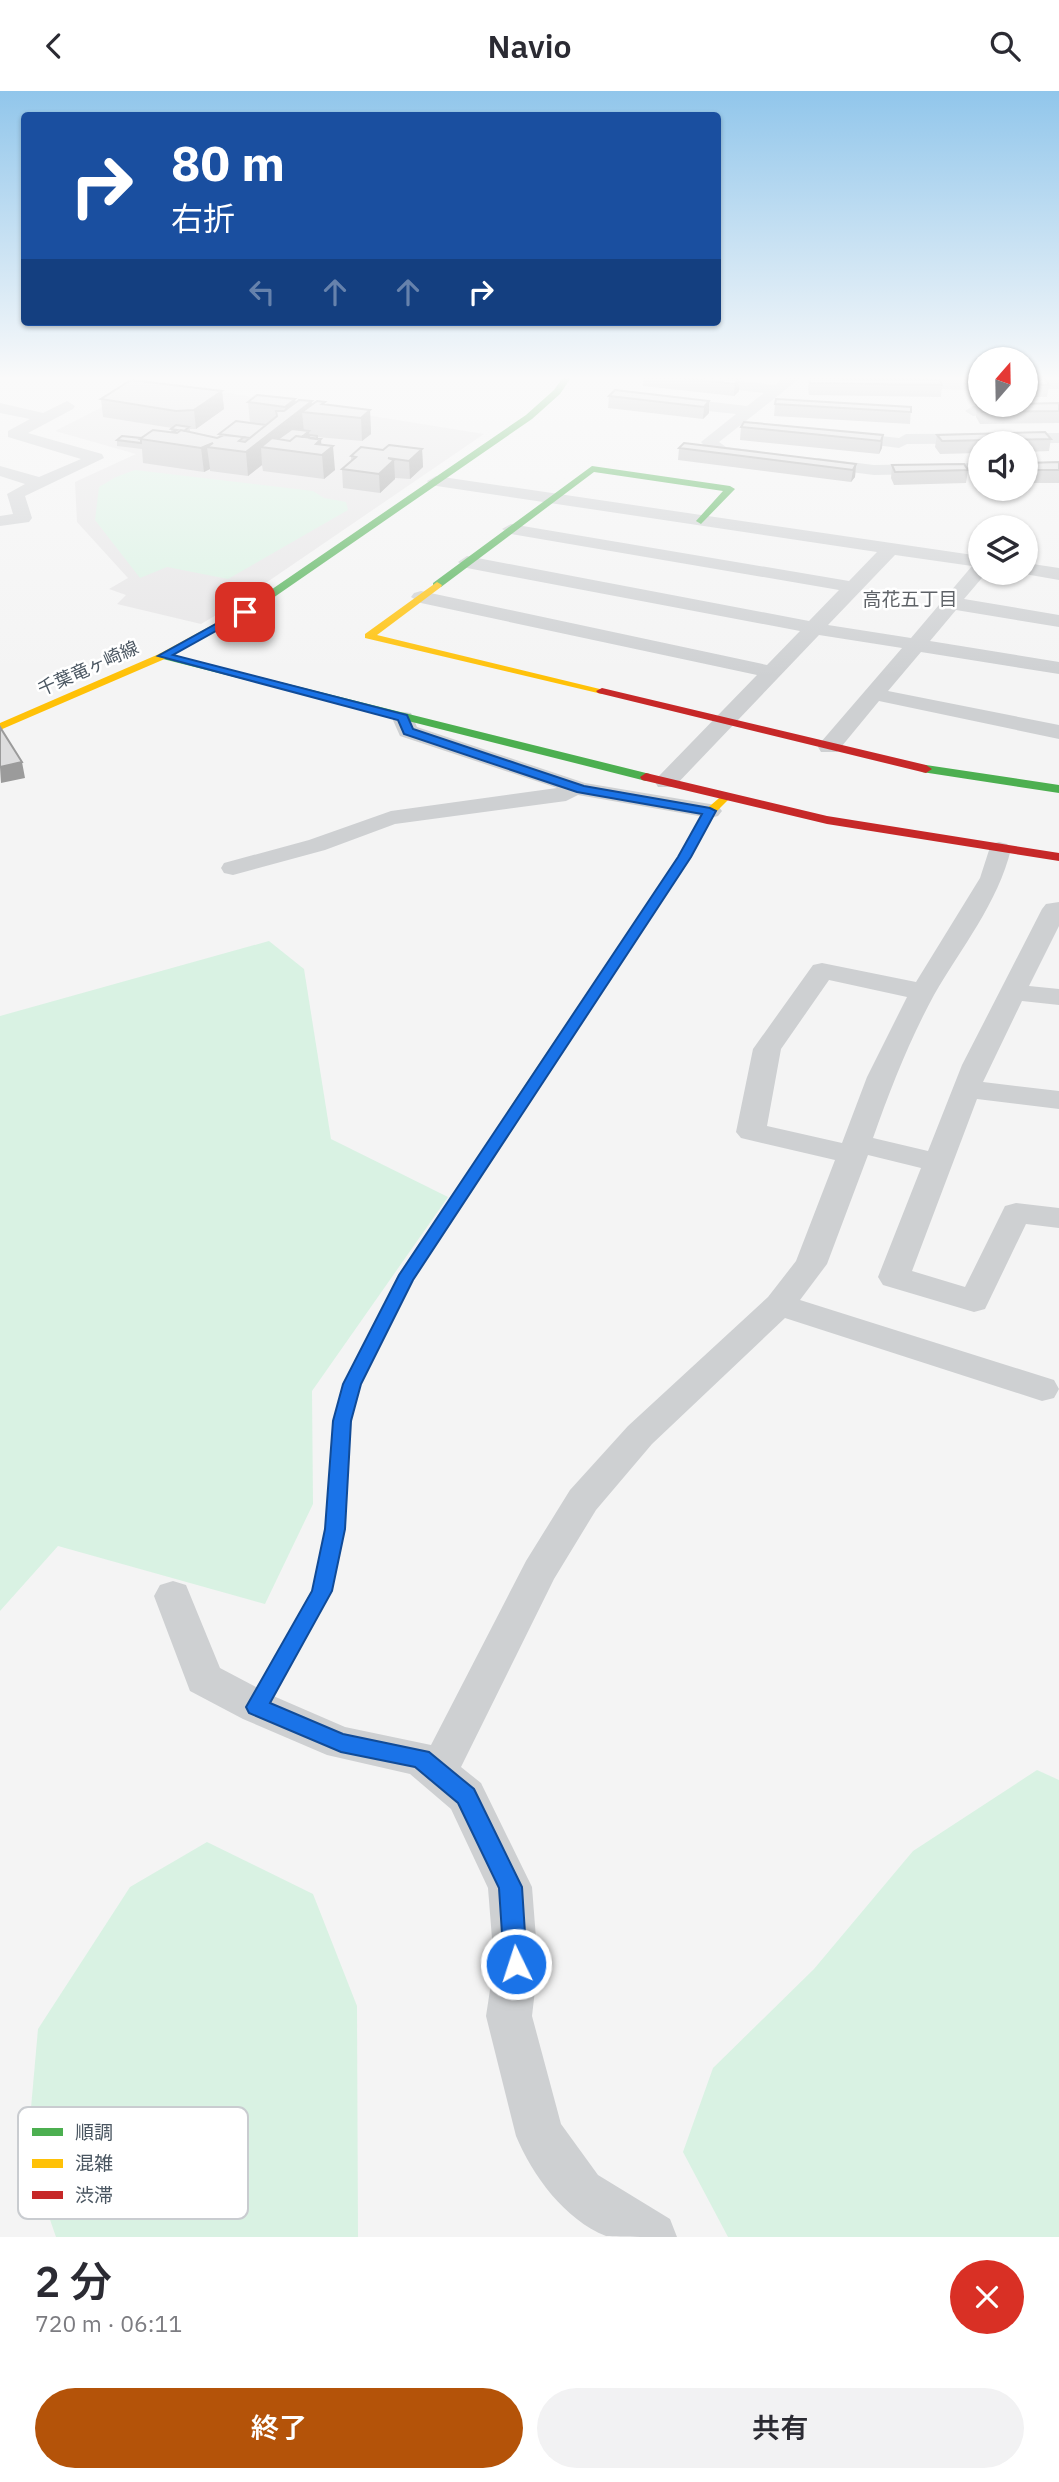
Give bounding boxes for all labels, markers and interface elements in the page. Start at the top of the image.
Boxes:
text: Navio [487,25,572,67]
icon: back [35,27,73,65]
icon: search [986,27,1024,65]
text: 80 m [171,131,285,194]
icon: right [56,140,147,231]
text: 右折 [171,197,235,239]
icon: left [243,273,281,311]
icon: ahead [316,273,354,311]
icon: ahead [389,273,427,311]
icon: right [462,273,500,311]
north arrow [968,347,1038,417]
map controls [968,347,1038,585]
button: sound [968,431,1038,501]
button: layers [968,515,1038,585]
pin [215,582,275,642]
district label: 高花五丁目 [862,587,958,611]
icon: arrive [226,593,264,631]
street label: 千葉竜ヶ崎線 [34,636,142,700]
position arrow [479,1927,553,2001]
legend [18,2107,248,2219]
text: 順調 [75,2120,113,2144]
text: 混雑 [75,2151,113,2175]
text: 渋滞 [75,2183,113,2207]
text: 2 分 [35,2254,112,2309]
button: close [950,2260,1024,2334]
text: 720 m · 06:11 [35,2308,182,2338]
button: 終了 [35,2388,523,2468]
button: 共有 [537,2388,1024,2468]

